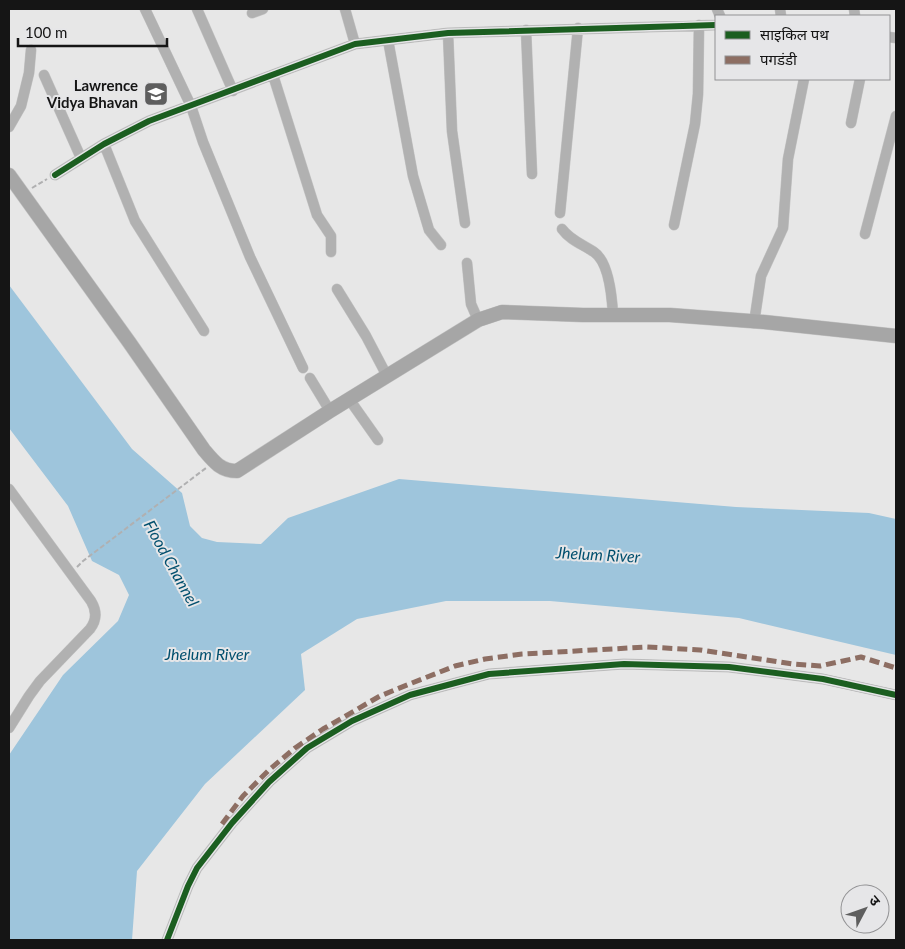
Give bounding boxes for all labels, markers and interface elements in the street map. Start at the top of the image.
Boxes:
scale bar [18,15,166,47]
legend [715,15,890,80]
text: 100 m [25,23,67,41]
text: साइकिल पथ [760,25,829,43]
text: पगडंडी [760,50,798,68]
place label: Lawrence Vidya Bhavan [46,76,138,111]
school or university icon: Lawrence Vidya Bhavan [143,81,169,107]
water label: Flood Channel [141,517,204,610]
water label: Jhelum River [554,542,641,566]
water label: Jhelum River [164,644,250,663]
north arrow [840,884,890,934]
text: उ [866,891,885,909]

